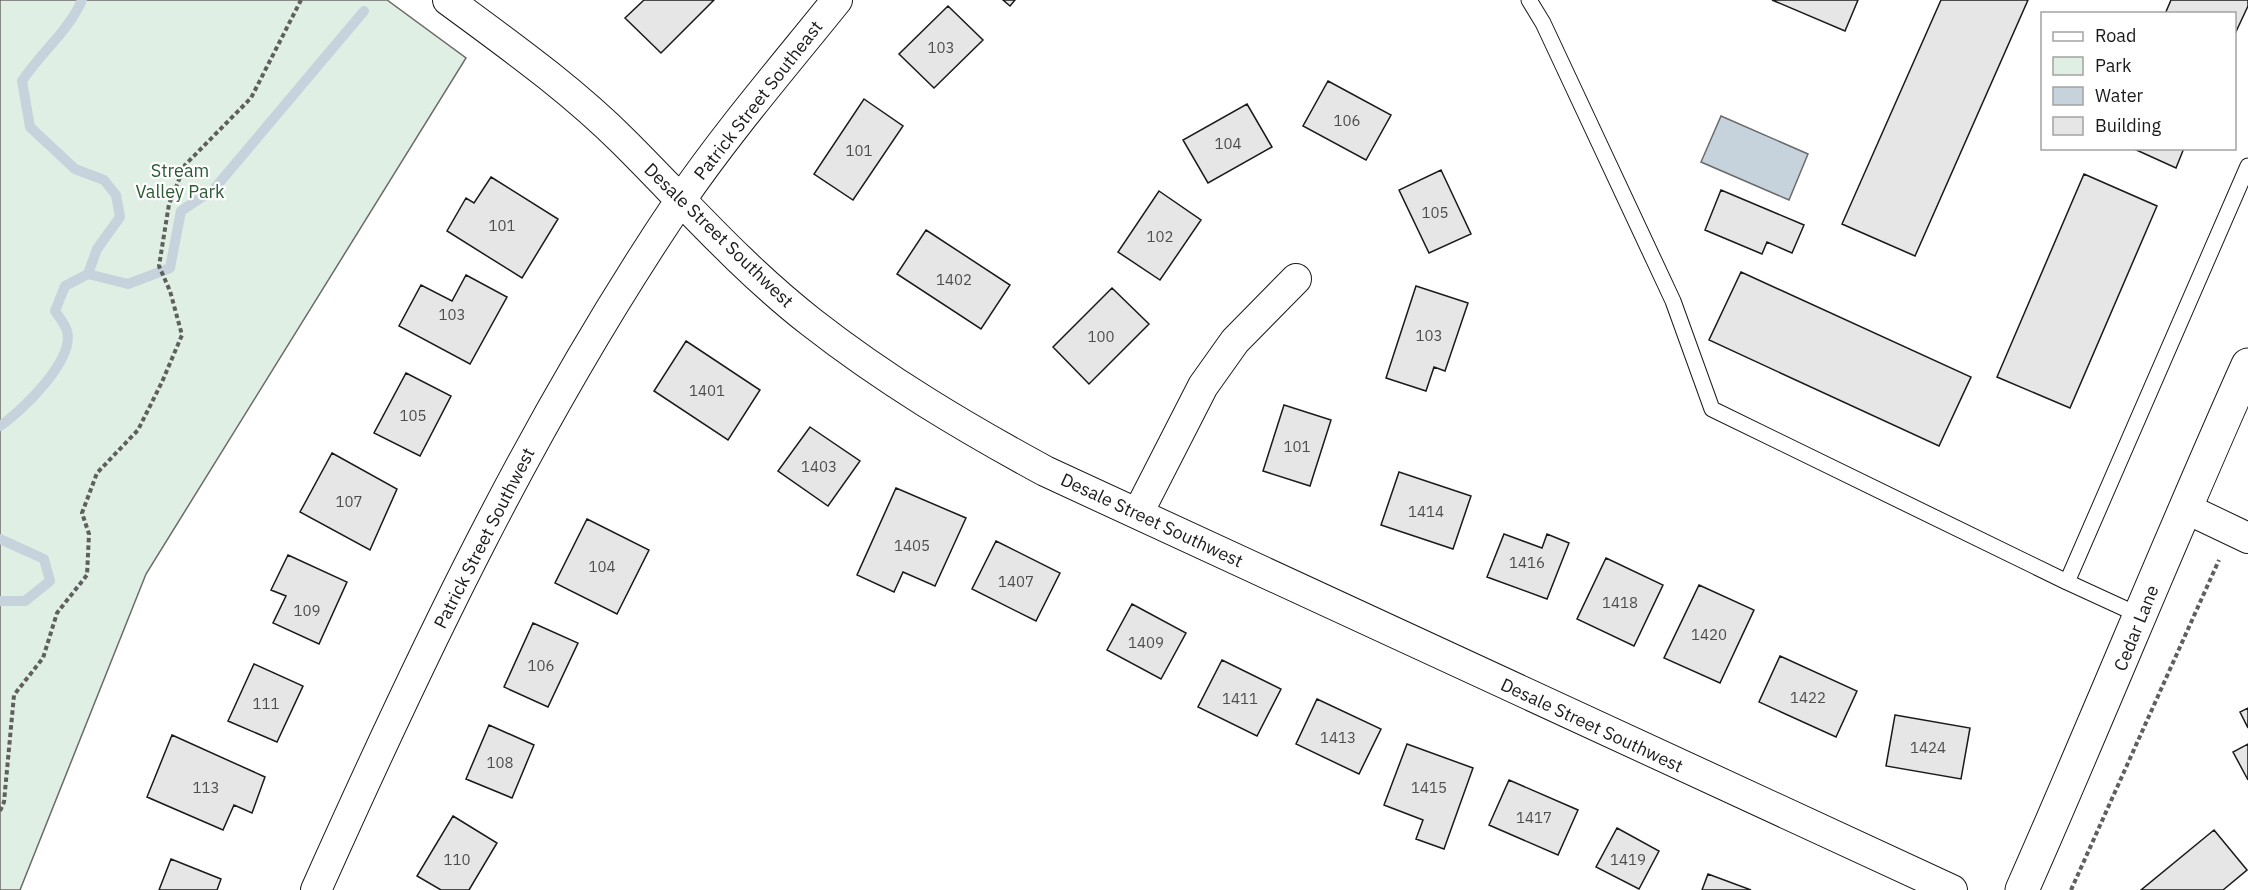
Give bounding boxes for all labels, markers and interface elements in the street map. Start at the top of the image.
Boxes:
legend [2041,12,2236,150]
street label: Patrick Street Southeast [689,16,827,184]
text: Road [2095,24,2136,47]
house number: 103 [927,38,955,57]
text: Park [2095,54,2132,77]
text: Water [2095,84,2144,107]
house number: 106 [1333,111,1361,130]
text: Building [2095,114,2162,137]
house number: 104 [1214,134,1242,153]
house number: 101 [845,141,873,160]
street label: Desale Street Southwest [640,158,798,312]
park label: Stream Valley Park [135,159,225,203]
house number: 105 [1421,203,1449,222]
house number: 101 [488,216,516,235]
house number: 102 [1146,227,1174,246]
house number: 1402 [936,270,972,289]
house number: 103 [438,305,466,324]
house number: 103 [1415,326,1443,345]
house number: 100 [1087,327,1115,346]
house number: 1401 [689,381,725,400]
house number: 105 [399,406,427,425]
house number: 101 [1283,437,1311,456]
street label: Patrick Street Southwest [428,444,540,632]
house number: 1403 [801,457,837,476]
street label: Desale Street Southwest [1057,468,1247,572]
house number: 107 [335,492,363,511]
house number: 1414 [1408,502,1444,521]
house number: 1405 [894,536,930,555]
house number: 1416 [1509,553,1545,572]
house number: 104 [588,557,616,576]
house number: 1407 [998,572,1034,591]
street label: Cedar Lane [2108,582,2164,674]
house number: 1418 [1602,593,1638,612]
house number: 109 [293,601,321,620]
house number: 1420 [1691,625,1727,644]
house number: 1409 [1128,633,1164,652]
house number: 106 [527,656,555,675]
street label: Desale Street Southwest [1497,673,1687,777]
house number: 1422 [1790,688,1826,707]
house number: 1411 [1222,689,1258,708]
house number: 111 [252,694,280,713]
house number: 1413 [1320,728,1356,747]
house number: 1424 [1910,738,1946,757]
house number: 108 [486,753,514,772]
house number: 113 [192,778,220,797]
house number: 1415 [1411,778,1447,797]
house number: 1417 [1516,808,1552,827]
house number: 110 [443,850,471,869]
house number: 1419 [1610,850,1646,869]

